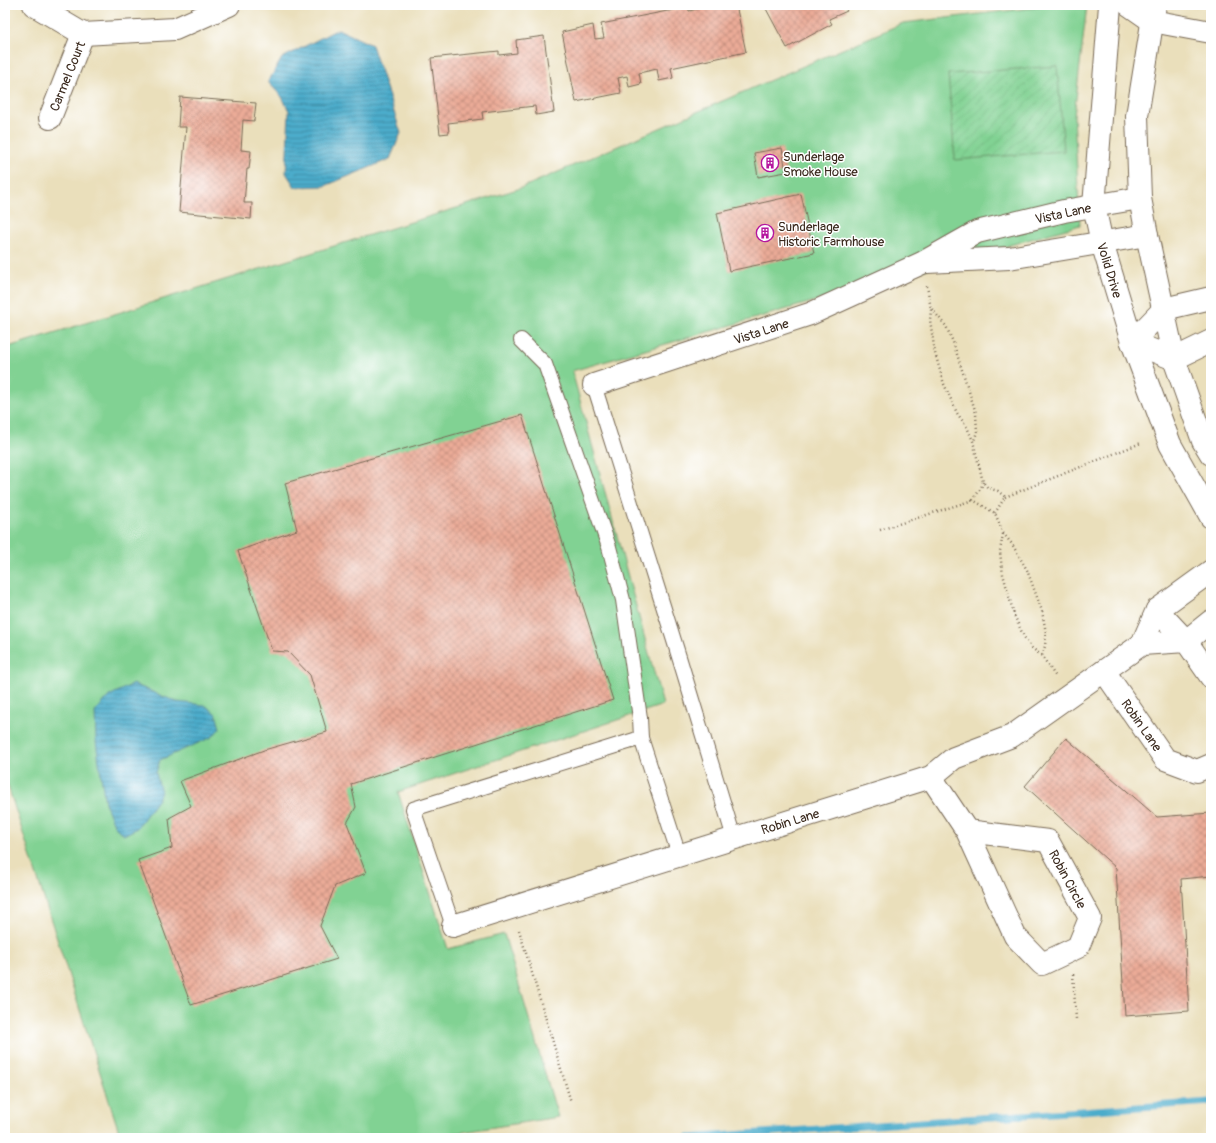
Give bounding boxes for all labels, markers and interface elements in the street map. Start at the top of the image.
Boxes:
street label: Carmel Court [47,38,89,114]
place label: Sunderlage Smoke House [783,149,858,180]
building icon: Sunderlage Smoke House [760,153,780,173]
street label: Vista Lane [1034,200,1093,228]
place label: Sunderlage Historic Farmhouse [778,219,885,250]
building icon: Sunderlage Historic Farmhouse [755,223,775,243]
street label: Volid Drive [1093,241,1125,301]
street label: Vista Lane [732,315,791,348]
street label: Robin Lane [1117,696,1165,755]
street label: Robin Lane [759,805,822,838]
street label: Robin Circle [1045,847,1090,912]

